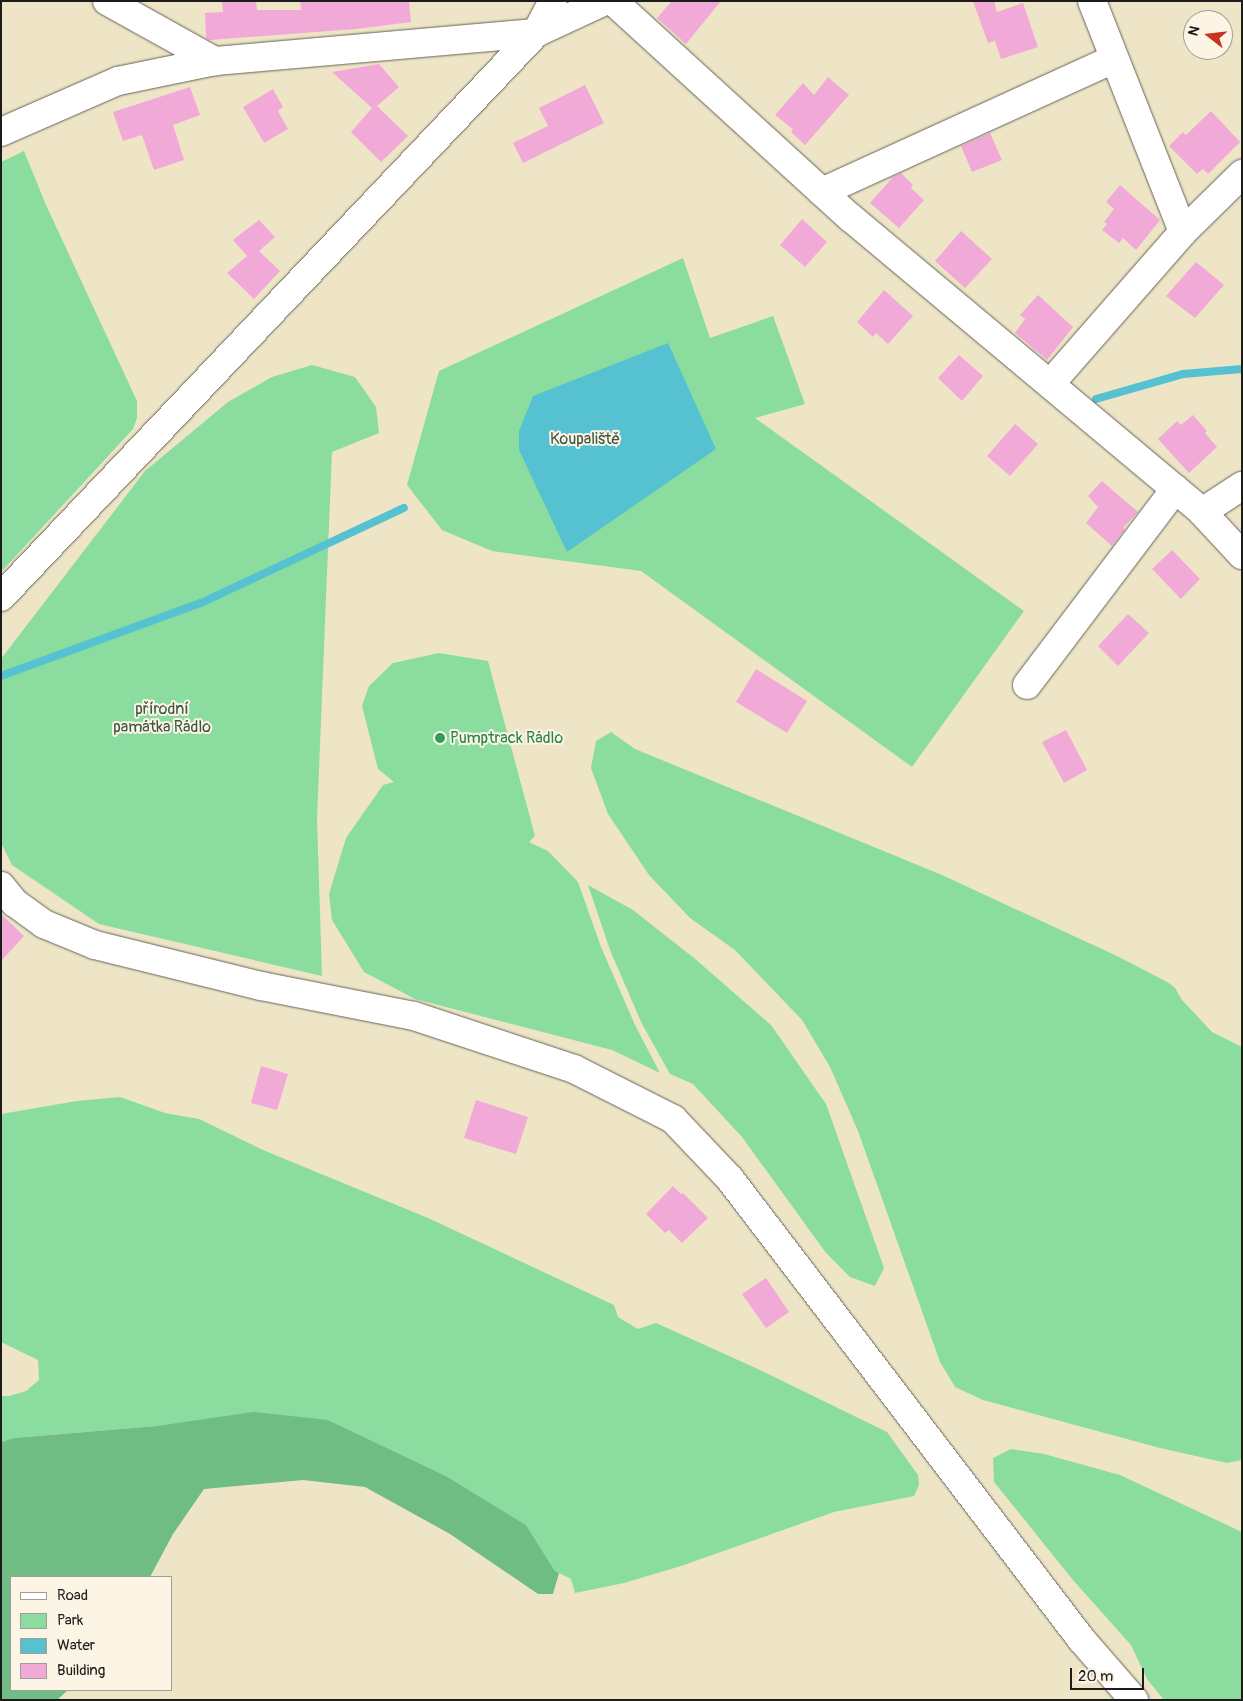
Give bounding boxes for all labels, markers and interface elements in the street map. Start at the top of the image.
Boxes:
north arrow [1183,10,1233,60]
text: N [1185,24,1204,38]
park label: Koupaliště [550,429,620,449]
park label: přírodní památka Rádlo [113,699,211,737]
place label: Pumptrack Rádlo [450,728,563,748]
marker: Pumptrack Rádlo [434,732,446,744]
legend [10,1576,172,1691]
text: Road [57,1586,88,1605]
text: Park [57,1611,83,1630]
text: Water [57,1636,95,1655]
scale bar [1073,1658,1147,1690]
text: Building [57,1661,105,1680]
text: 20 m [1078,1667,1113,1686]

